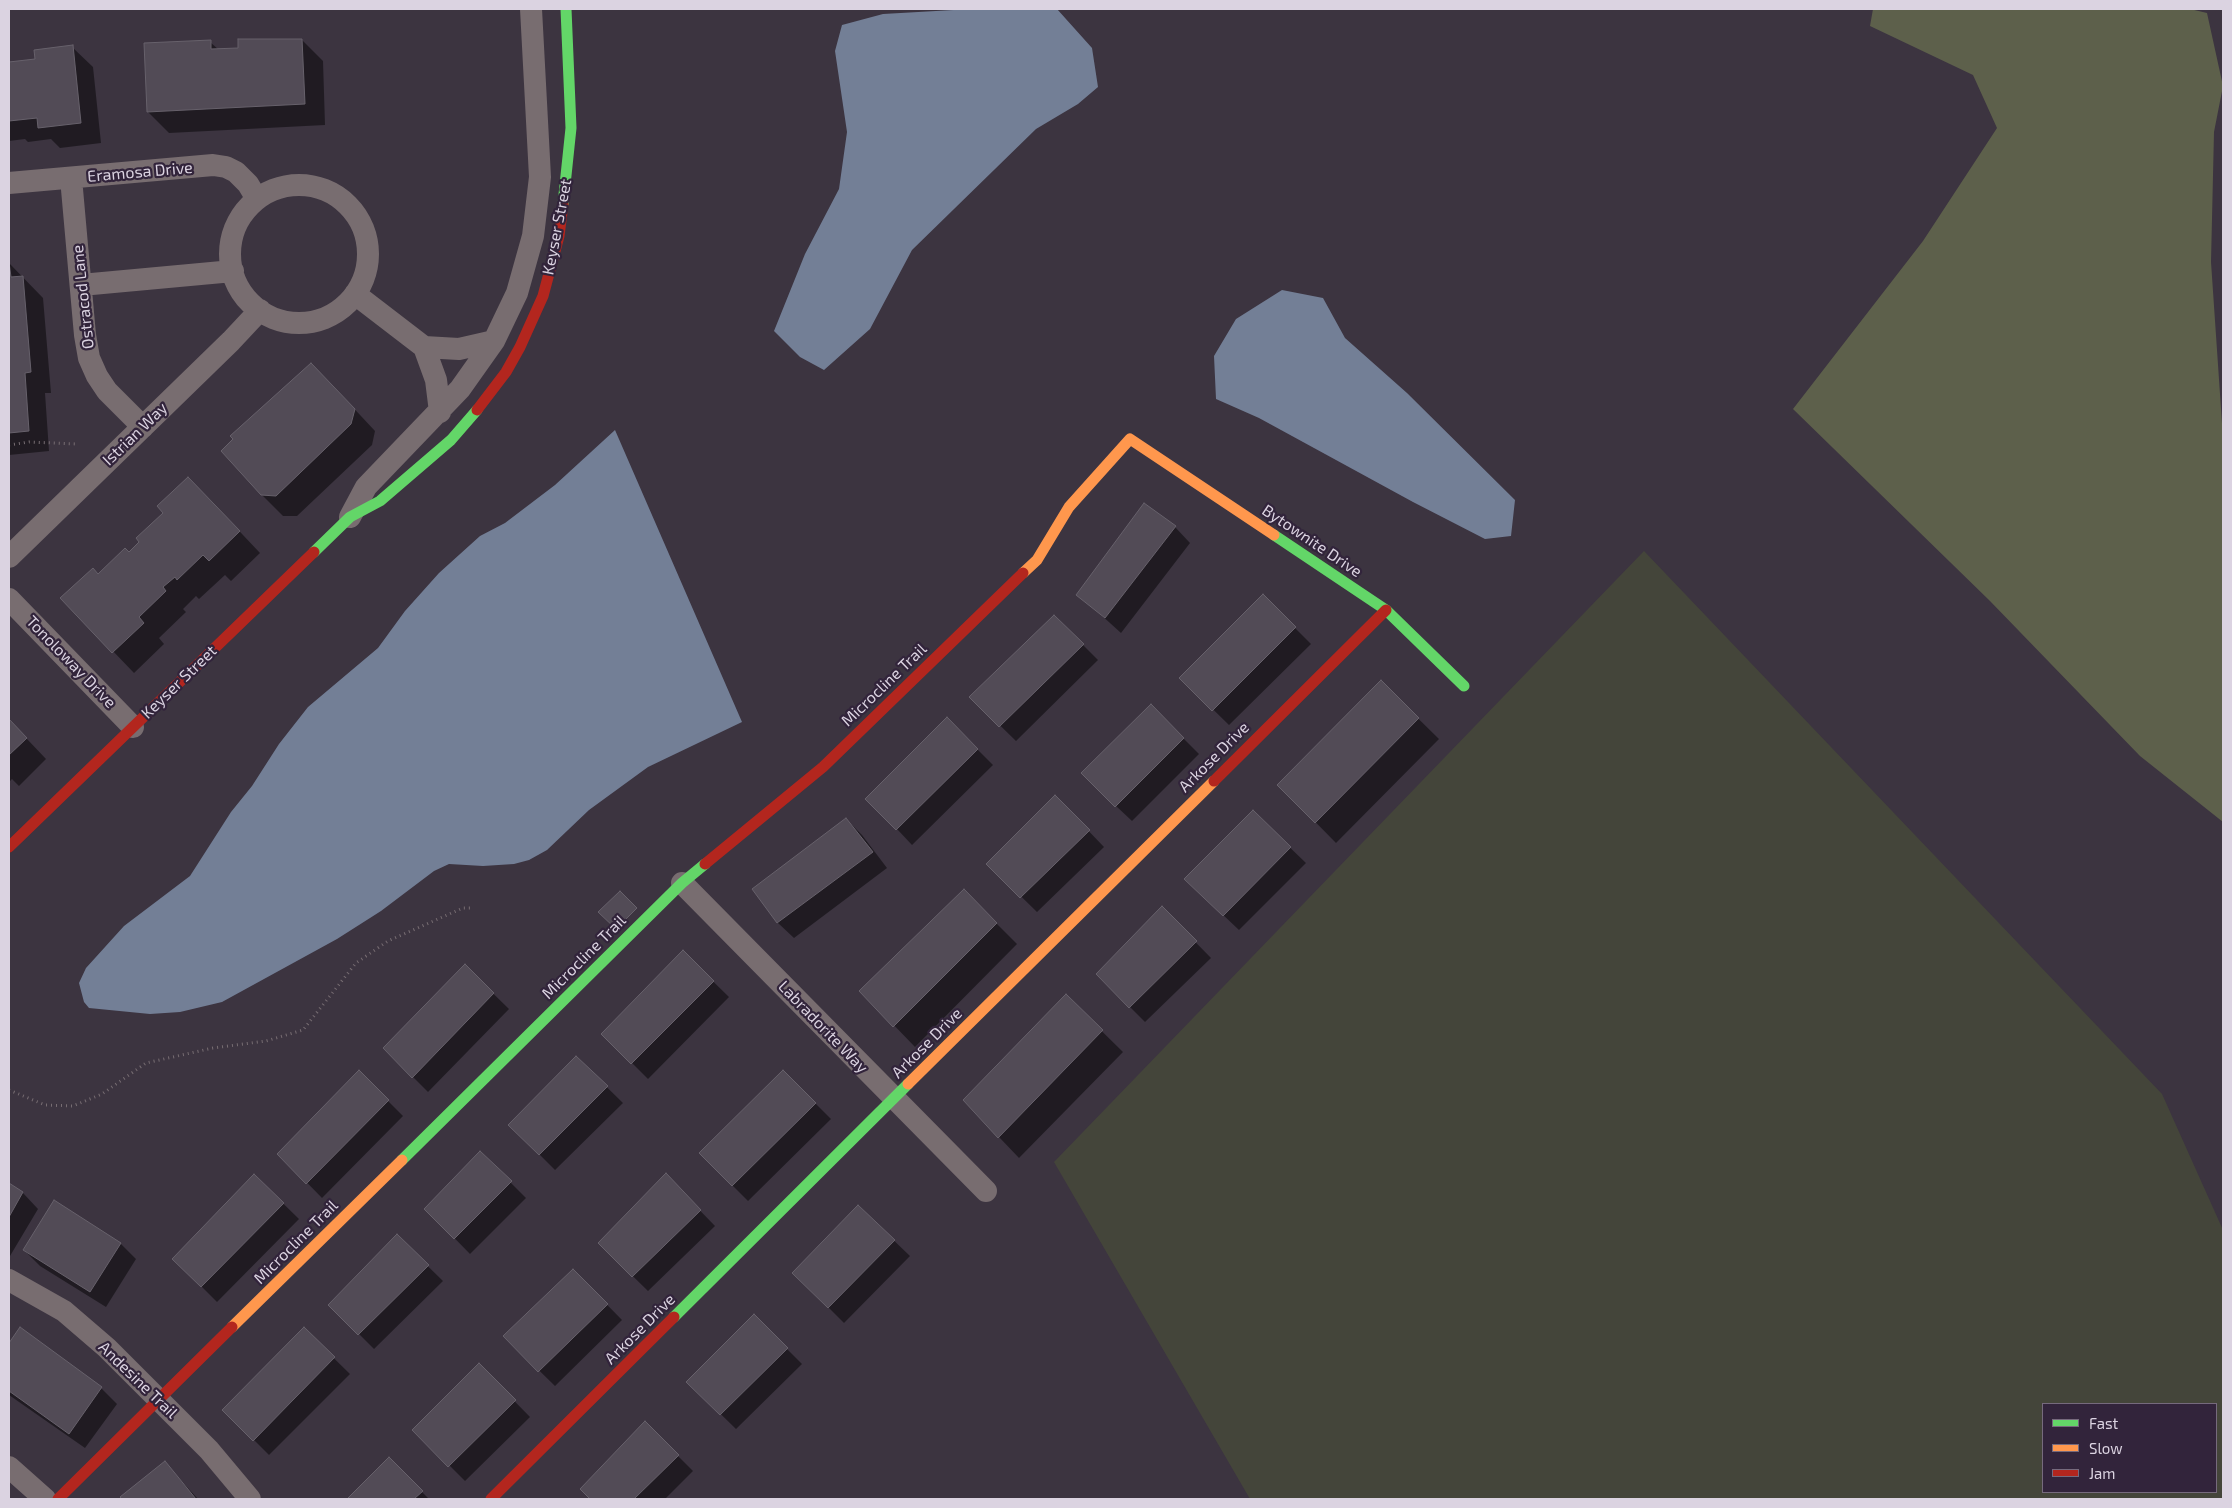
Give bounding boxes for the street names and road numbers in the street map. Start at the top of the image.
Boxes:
street label: Eramosa Drive [87,158,193,186]
street label: Keyser Street [538,177,576,277]
street label: Ostracod Lane [68,244,98,350]
street label: Istrian Way [99,398,171,470]
street label: Bytownite Drive [1258,501,1366,581]
street label: Tonoloway Drive [22,612,120,712]
street label: Microcline Trail [837,640,931,730]
street label: Keyser Street [137,641,221,723]
street label: Arkose Drive [1175,718,1253,796]
street label: Microcline Trail [538,911,630,1003]
street label: Labradorite Way [774,977,872,1077]
street label: Arkose Drive [888,1004,966,1082]
street label: Microcline Trail [250,1196,342,1288]
street label: Arkose Drive [601,1290,679,1368]
street label: Andesine Trail [95,1338,181,1422]

